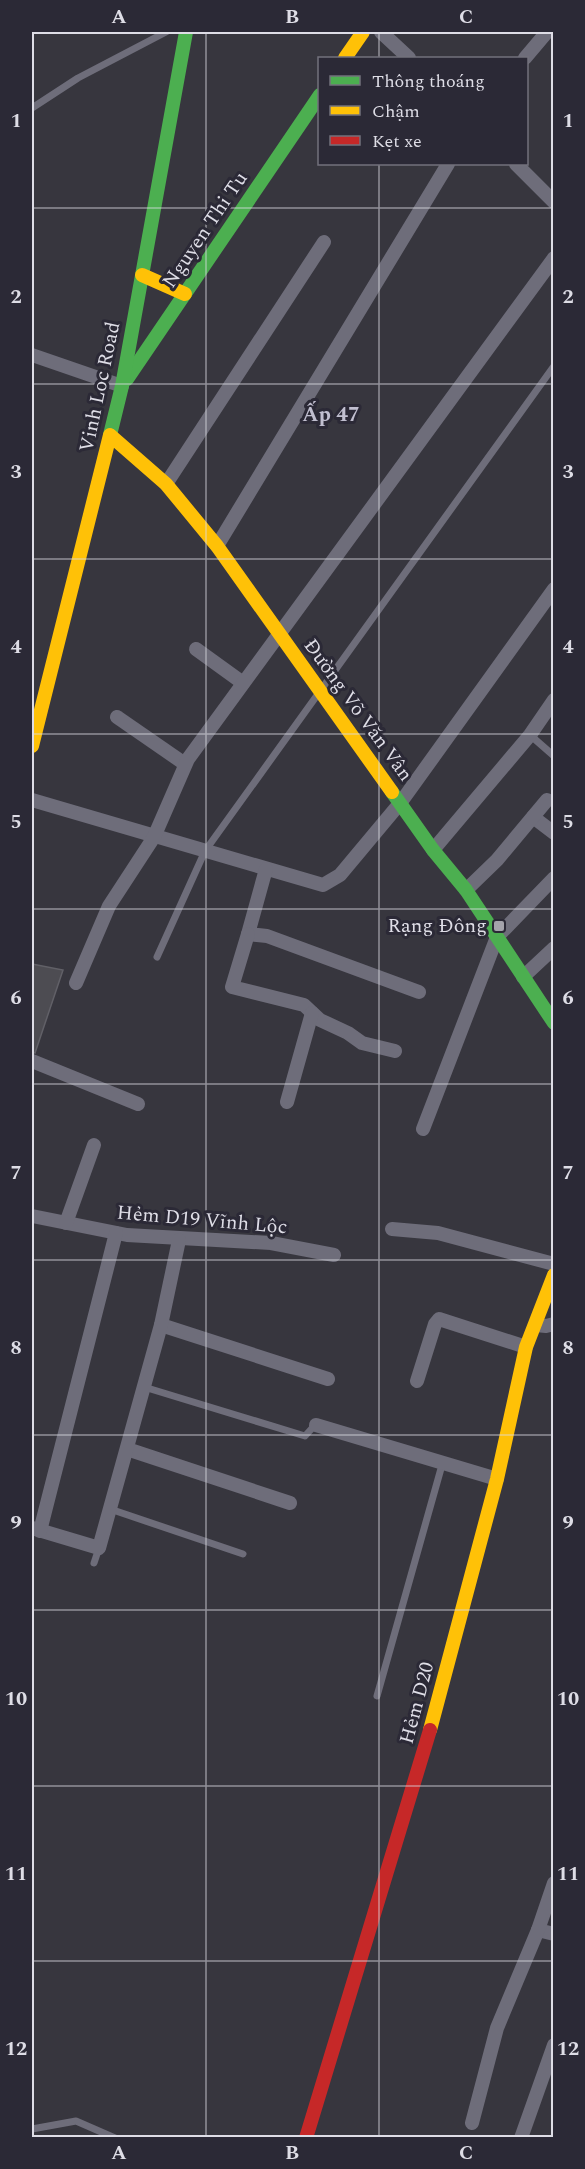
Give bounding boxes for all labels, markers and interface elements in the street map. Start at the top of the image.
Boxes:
text: A [111,2,127,32]
text: B [285,2,299,32]
text: C [459,2,473,32]
legend [318,57,528,165]
text: Thông thoáng [372,68,485,95]
text: Chậm [372,98,420,125]
text: 1 [10,106,22,136]
text: 1 [562,106,574,136]
text: Kẹt xe [372,128,422,155]
street label: Nguyen Thi Tu [155,166,255,294]
text: 2 [10,282,22,312]
text: 2 [562,282,574,312]
street label: Vinh Loc Road [72,319,128,455]
district label: Ấp 47 [302,399,360,431]
text: 3 [10,457,22,487]
text: 3 [562,457,574,487]
text: 4 [10,632,22,662]
street label: Đường Võ Văn Vân [296,632,420,788]
text: 4 [562,632,574,662]
text: 5 [10,807,22,837]
text: 5 [562,807,574,837]
place label: Rạng Đông [388,911,487,941]
marker: Rạng Đông [492,919,506,933]
text: 6 [10,983,22,1013]
text: 6 [562,983,574,1013]
text: 7 [10,1158,22,1188]
text: 7 [562,1158,574,1188]
street label: Hẻm D19 Vĩnh Lộc [115,1198,289,1242]
text: 8 [10,1333,22,1363]
text: 8 [562,1333,574,1363]
text: 9 [10,1508,22,1538]
text: 9 [562,1508,574,1538]
street label: Hẻm D20 [392,1659,442,1747]
text: 10 [5,1684,27,1714]
text: 10 [557,1684,579,1714]
text: 11 [5,1859,27,1889]
text: 11 [557,1859,579,1889]
text: 12 [5,2034,27,2064]
text: 12 [557,2034,579,2064]
text: A [111,2138,127,2168]
text: B [285,2138,299,2168]
text: C [459,2138,473,2168]

